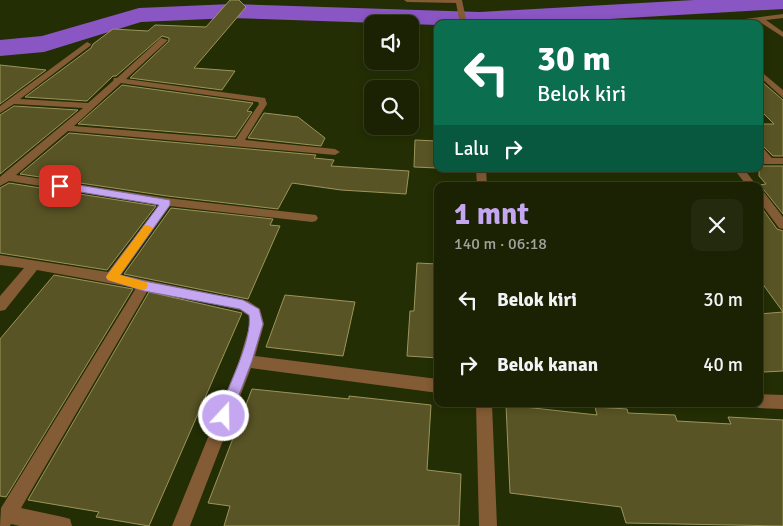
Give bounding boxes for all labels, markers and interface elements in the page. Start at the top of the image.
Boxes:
map controls [364,15,419,135]
button: sound [364,15,419,70]
text: 30 m [537,37,611,80]
icon: left [454,40,519,105]
button: search [364,80,419,135]
text: Belok kiri [537,80,626,107]
icon: right [499,135,527,163]
text: Lalu [454,137,489,161]
pin [39,165,81,207]
icon: arrive [46,172,74,200]
text: 1 mnt [454,196,529,233]
button: close [691,199,743,251]
text: 140 m · 06:18 [454,234,547,254]
icon: left [454,286,482,314]
text: Belok kiri [497,288,577,312]
text: 30 m [703,288,743,312]
icon: right [454,351,482,379]
text: Belok kanan [497,353,598,377]
text: 40 m [703,353,743,377]
position arrow [197,389,249,441]

